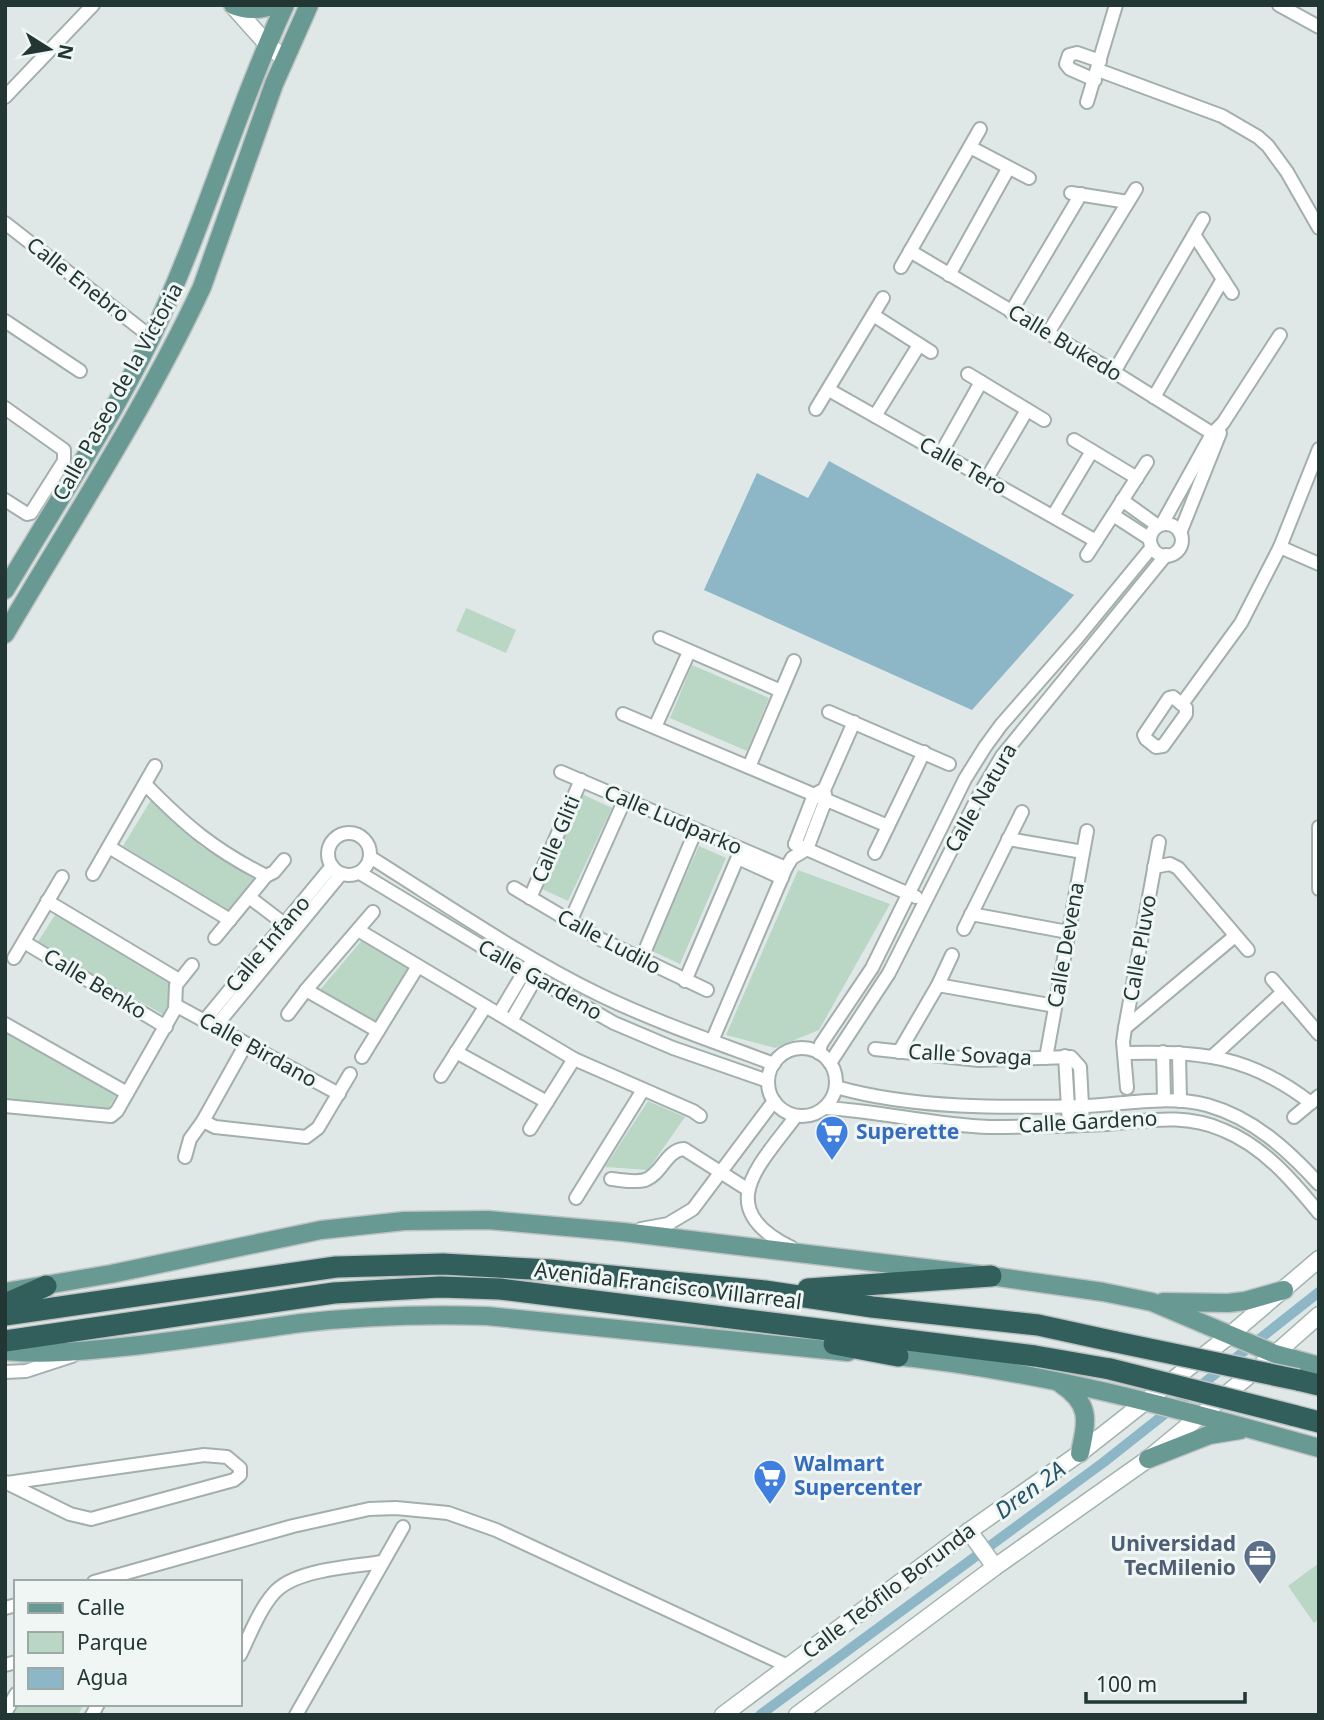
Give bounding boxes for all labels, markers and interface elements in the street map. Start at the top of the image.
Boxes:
north arrow [14,14,84,84]
text: N [51,42,80,62]
street label: Calle Enebro [21,230,136,328]
street label: Calle Paseo de la Victoria [46,278,189,505]
street label: Calle Bukedo [1003,297,1128,387]
street label: Calle Tero [915,430,1012,501]
street label: Calle Natura [938,738,1023,857]
street label: Calle Ludparko [600,777,747,861]
street label: Calle Gliti [524,791,586,887]
street label: Calle Devena [1040,880,1090,1010]
street label: Calle Infano [219,889,316,998]
street label: Calle Pluvo [1116,892,1162,1003]
street label: Calle Ludilo [553,902,666,980]
street label: Calle Gardeno [473,932,608,1026]
street label: Calle Benko [39,941,152,1025]
street label: Calle Birdano [194,1005,323,1093]
street label: Calle Sovaga [907,1037,1033,1071]
street label: Calle Gardeno [1018,1103,1158,1139]
supermarket icon: Superette [813,1113,851,1162]
place label: Superette [856,1117,959,1145]
street label: Avenida Francisco Villarreal [533,1255,803,1315]
place label: Walmart Supercenter [794,1449,923,1501]
water label: Dren 2A [987,1453,1071,1526]
supermarket icon: Walmart Supercenter [751,1457,789,1506]
street label: Calle Teófilo Borunda [796,1516,981,1665]
place label: Universidad TecMilenio [1110,1529,1236,1581]
office icon: Universidad TecMilenio [1241,1537,1279,1586]
legend [14,1580,242,1706]
text: Calle [77,1593,125,1621]
text: Parque [77,1628,147,1656]
scale bar [1086,1660,1245,1704]
text: Agua [77,1663,128,1691]
text: 100 m [1096,1670,1157,1698]

